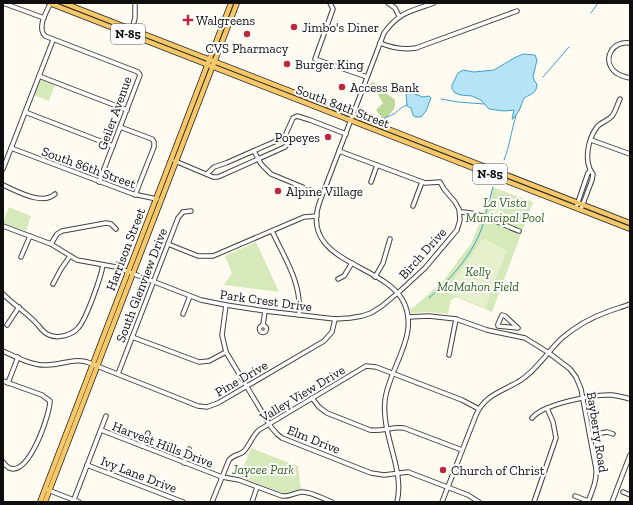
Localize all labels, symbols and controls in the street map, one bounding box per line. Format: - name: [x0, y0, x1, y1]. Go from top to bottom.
- place label: Walgreens: [196, 13, 256, 28]
- marker: Walgreens: [183, 15, 193, 25]
- place label: Jimbo's Diner: [302, 20, 379, 35]
- marker: Jimbo's Diner: [289, 22, 299, 32]
- road number: N-85: [111, 24, 145, 44]
- marker: CVS Pharmacy: [242, 29, 252, 39]
- place label: CVS Pharmacy: [205, 41, 289, 56]
- place label: Burger King: [295, 57, 364, 72]
- marker: Burger King: [282, 59, 292, 69]
- street label: Geiler Avenue: [94, 74, 135, 152]
- place label: Access Bank: [350, 80, 419, 95]
- street label: South 84th Street: [294, 82, 392, 131]
- marker: Access Bank: [337, 82, 347, 92]
- place label: Popeyes: [275, 130, 320, 145]
- marker: Popeyes: [323, 132, 333, 142]
- street label: South 86th Street: [40, 144, 138, 191]
- road number: N-85: [473, 164, 507, 184]
- place label: Alpine Village: [286, 184, 363, 199]
- marker: Alpine Village: [273, 186, 283, 196]
- park label: La Vista Municipal Pool: [466, 195, 544, 225]
- street label: Harrison Street: [103, 205, 148, 293]
- street label: Birch Drive: [395, 225, 449, 282]
- street label: South Glenview Drive: [113, 226, 170, 344]
- park label: Kelly McMahon Field: [437, 264, 519, 294]
- street label: Park Crest Drive: [219, 287, 313, 314]
- street label: Pine Drive: [212, 357, 270, 399]
- street label: Valley View Drive: [256, 362, 347, 425]
- street label: Bayberry Road: [584, 391, 611, 474]
- street label: Harvest Hills Drive: [110, 418, 215, 471]
- street label: Elm Drive: [285, 422, 343, 457]
- street label: Ivy Lane Drive: [99, 453, 179, 496]
- park label: Jaycee Park: [231, 462, 294, 477]
- place label: Church of Christ: [451, 463, 545, 478]
- marker: Church of Christ: [438, 465, 448, 475]

